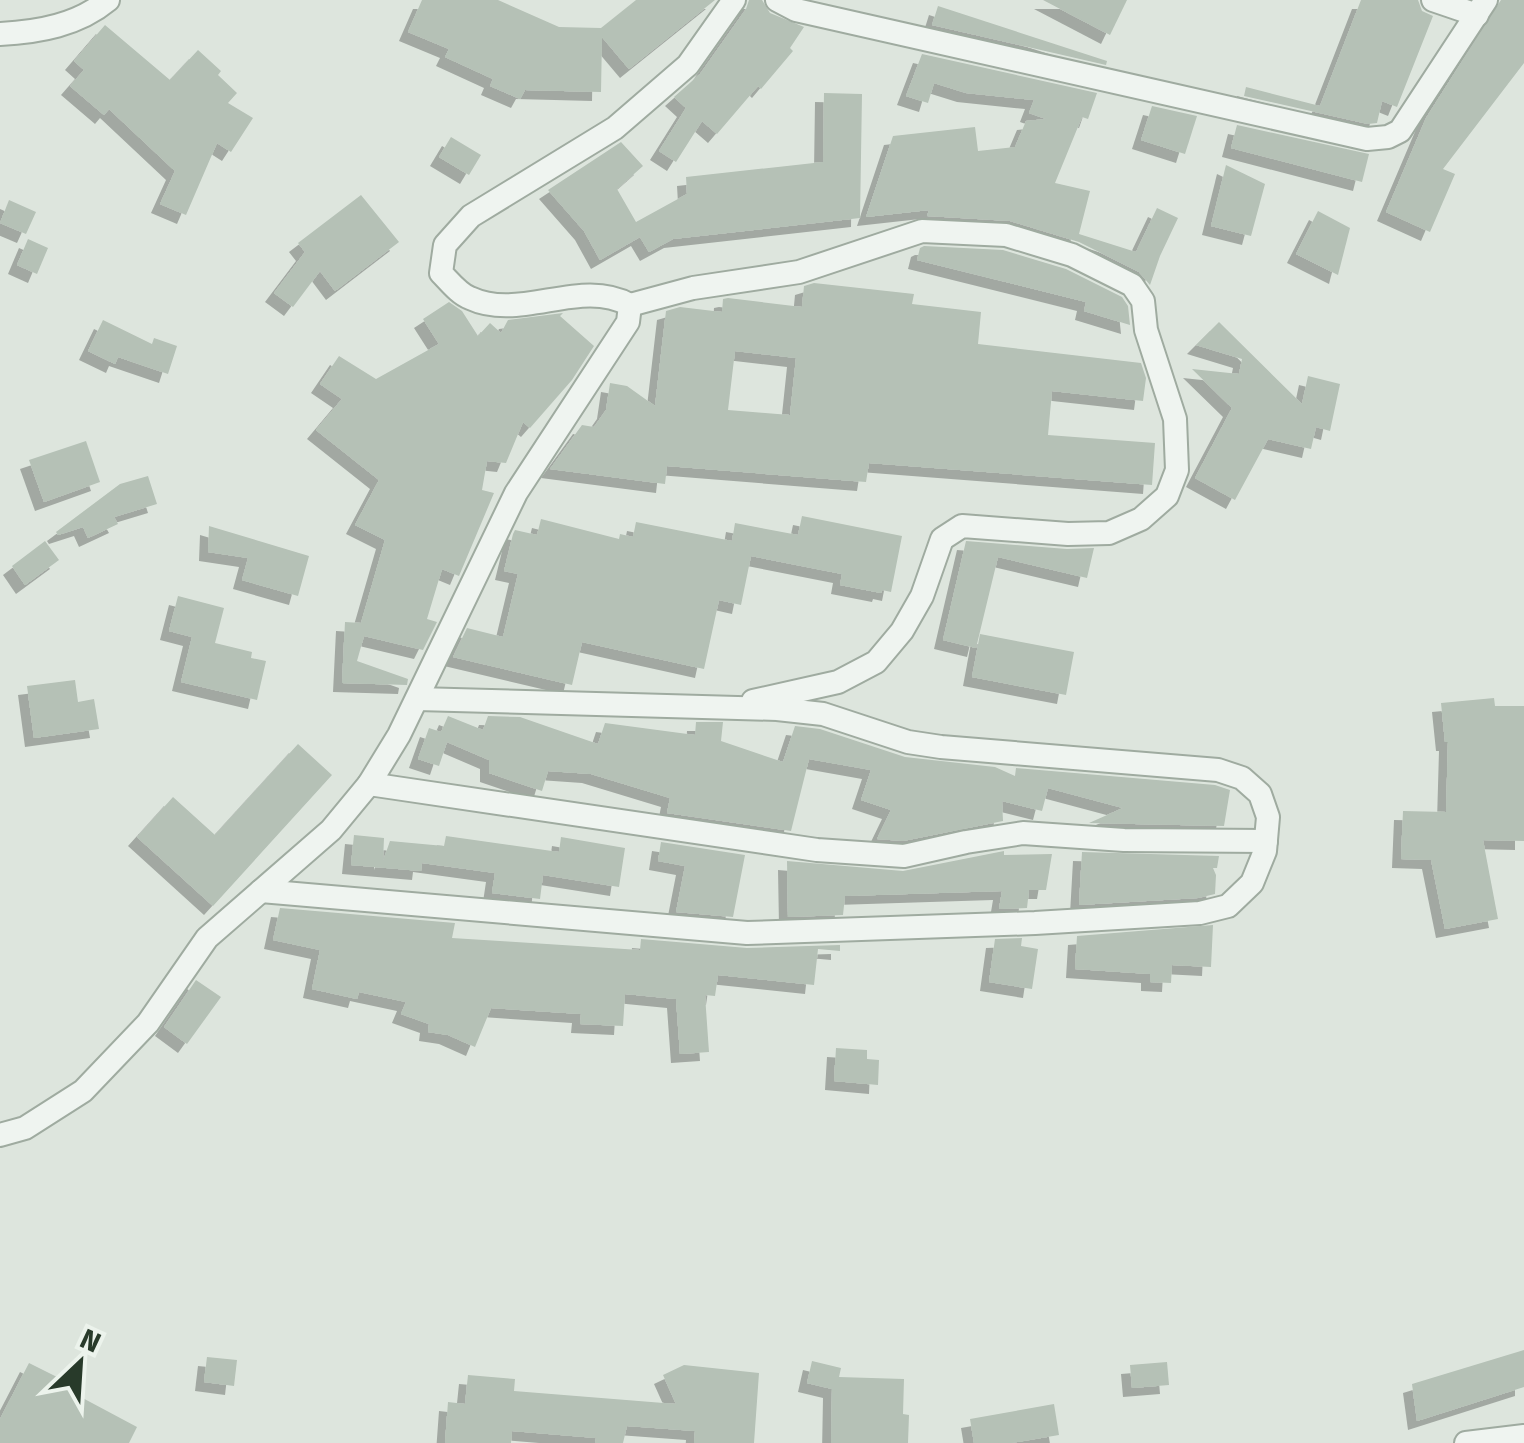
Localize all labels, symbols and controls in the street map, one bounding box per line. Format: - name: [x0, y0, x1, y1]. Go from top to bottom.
- north arrow: [30, 1313, 130, 1413]
- text: N: [75, 1322, 106, 1360]

